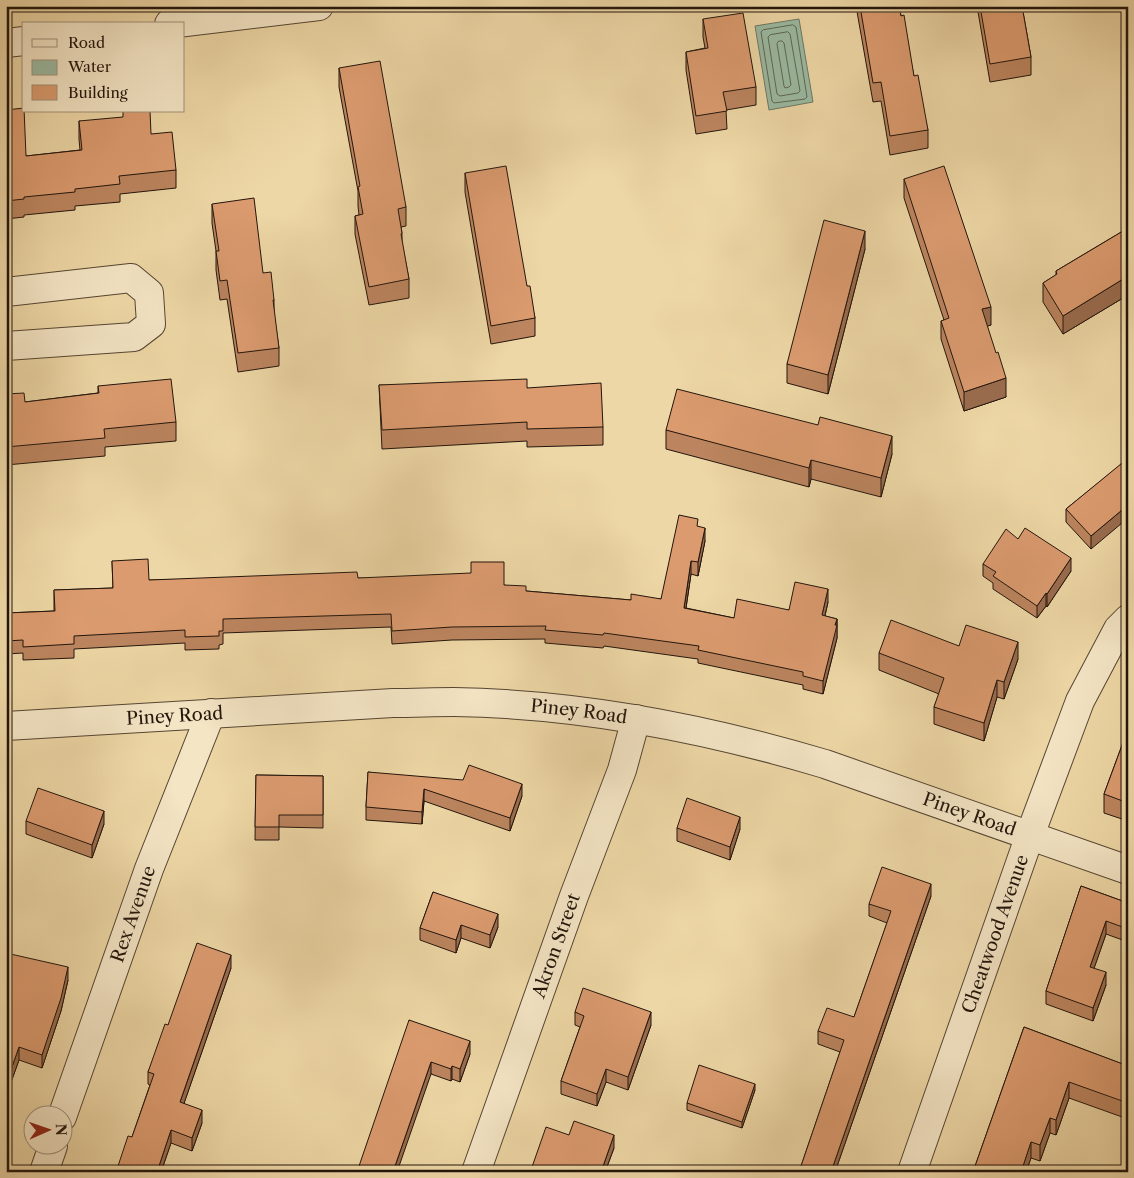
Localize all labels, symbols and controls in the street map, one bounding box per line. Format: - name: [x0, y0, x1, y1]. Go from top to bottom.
- legend: [22, 22, 185, 112]
- text: Road: [68, 33, 105, 52]
- text: Water: [67, 57, 112, 76]
- text: Building: [68, 83, 128, 102]
- street label: Piney Road: [530, 695, 629, 729]
- street label: Piney Road: [126, 702, 224, 730]
- street label: Piney Road: [920, 788, 1019, 841]
- street label: Cheatwood Avenue: [957, 852, 1033, 1016]
- street label: Rex Avenue: [106, 863, 160, 965]
- street label: Akron Street: [527, 890, 585, 1002]
- north arrow: [22, 1106, 72, 1156]
- text: N: [52, 1123, 70, 1136]

